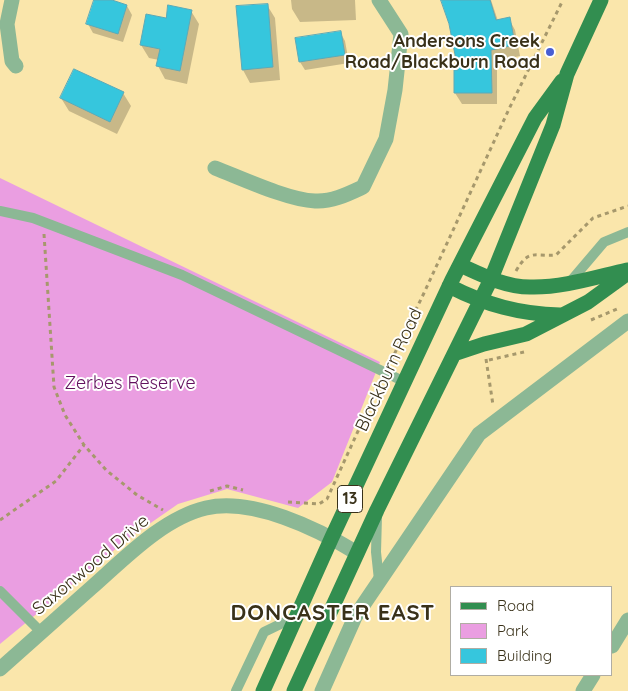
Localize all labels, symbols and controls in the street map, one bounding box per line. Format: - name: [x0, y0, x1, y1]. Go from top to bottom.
- place label: Andersons Creek Road/Blackburn Road: [345, 31, 540, 74]
- marker: Andersons Creek Road/Blackburn Road: [544, 46, 556, 58]
- street label: Blackburn Road: [351, 305, 427, 435]
- park label: Zerbes Reserve: [64, 373, 196, 395]
- road number: 13: [338, 486, 362, 512]
- street label: Saxonwood Drive: [28, 510, 154, 620]
- legend: [450, 586, 613, 676]
- text: Road: [497, 596, 534, 615]
- district label: DONCASTER EAST: [229, 600, 437, 626]
- text: Park: [497, 621, 529, 640]
- text: Building: [497, 646, 552, 665]

